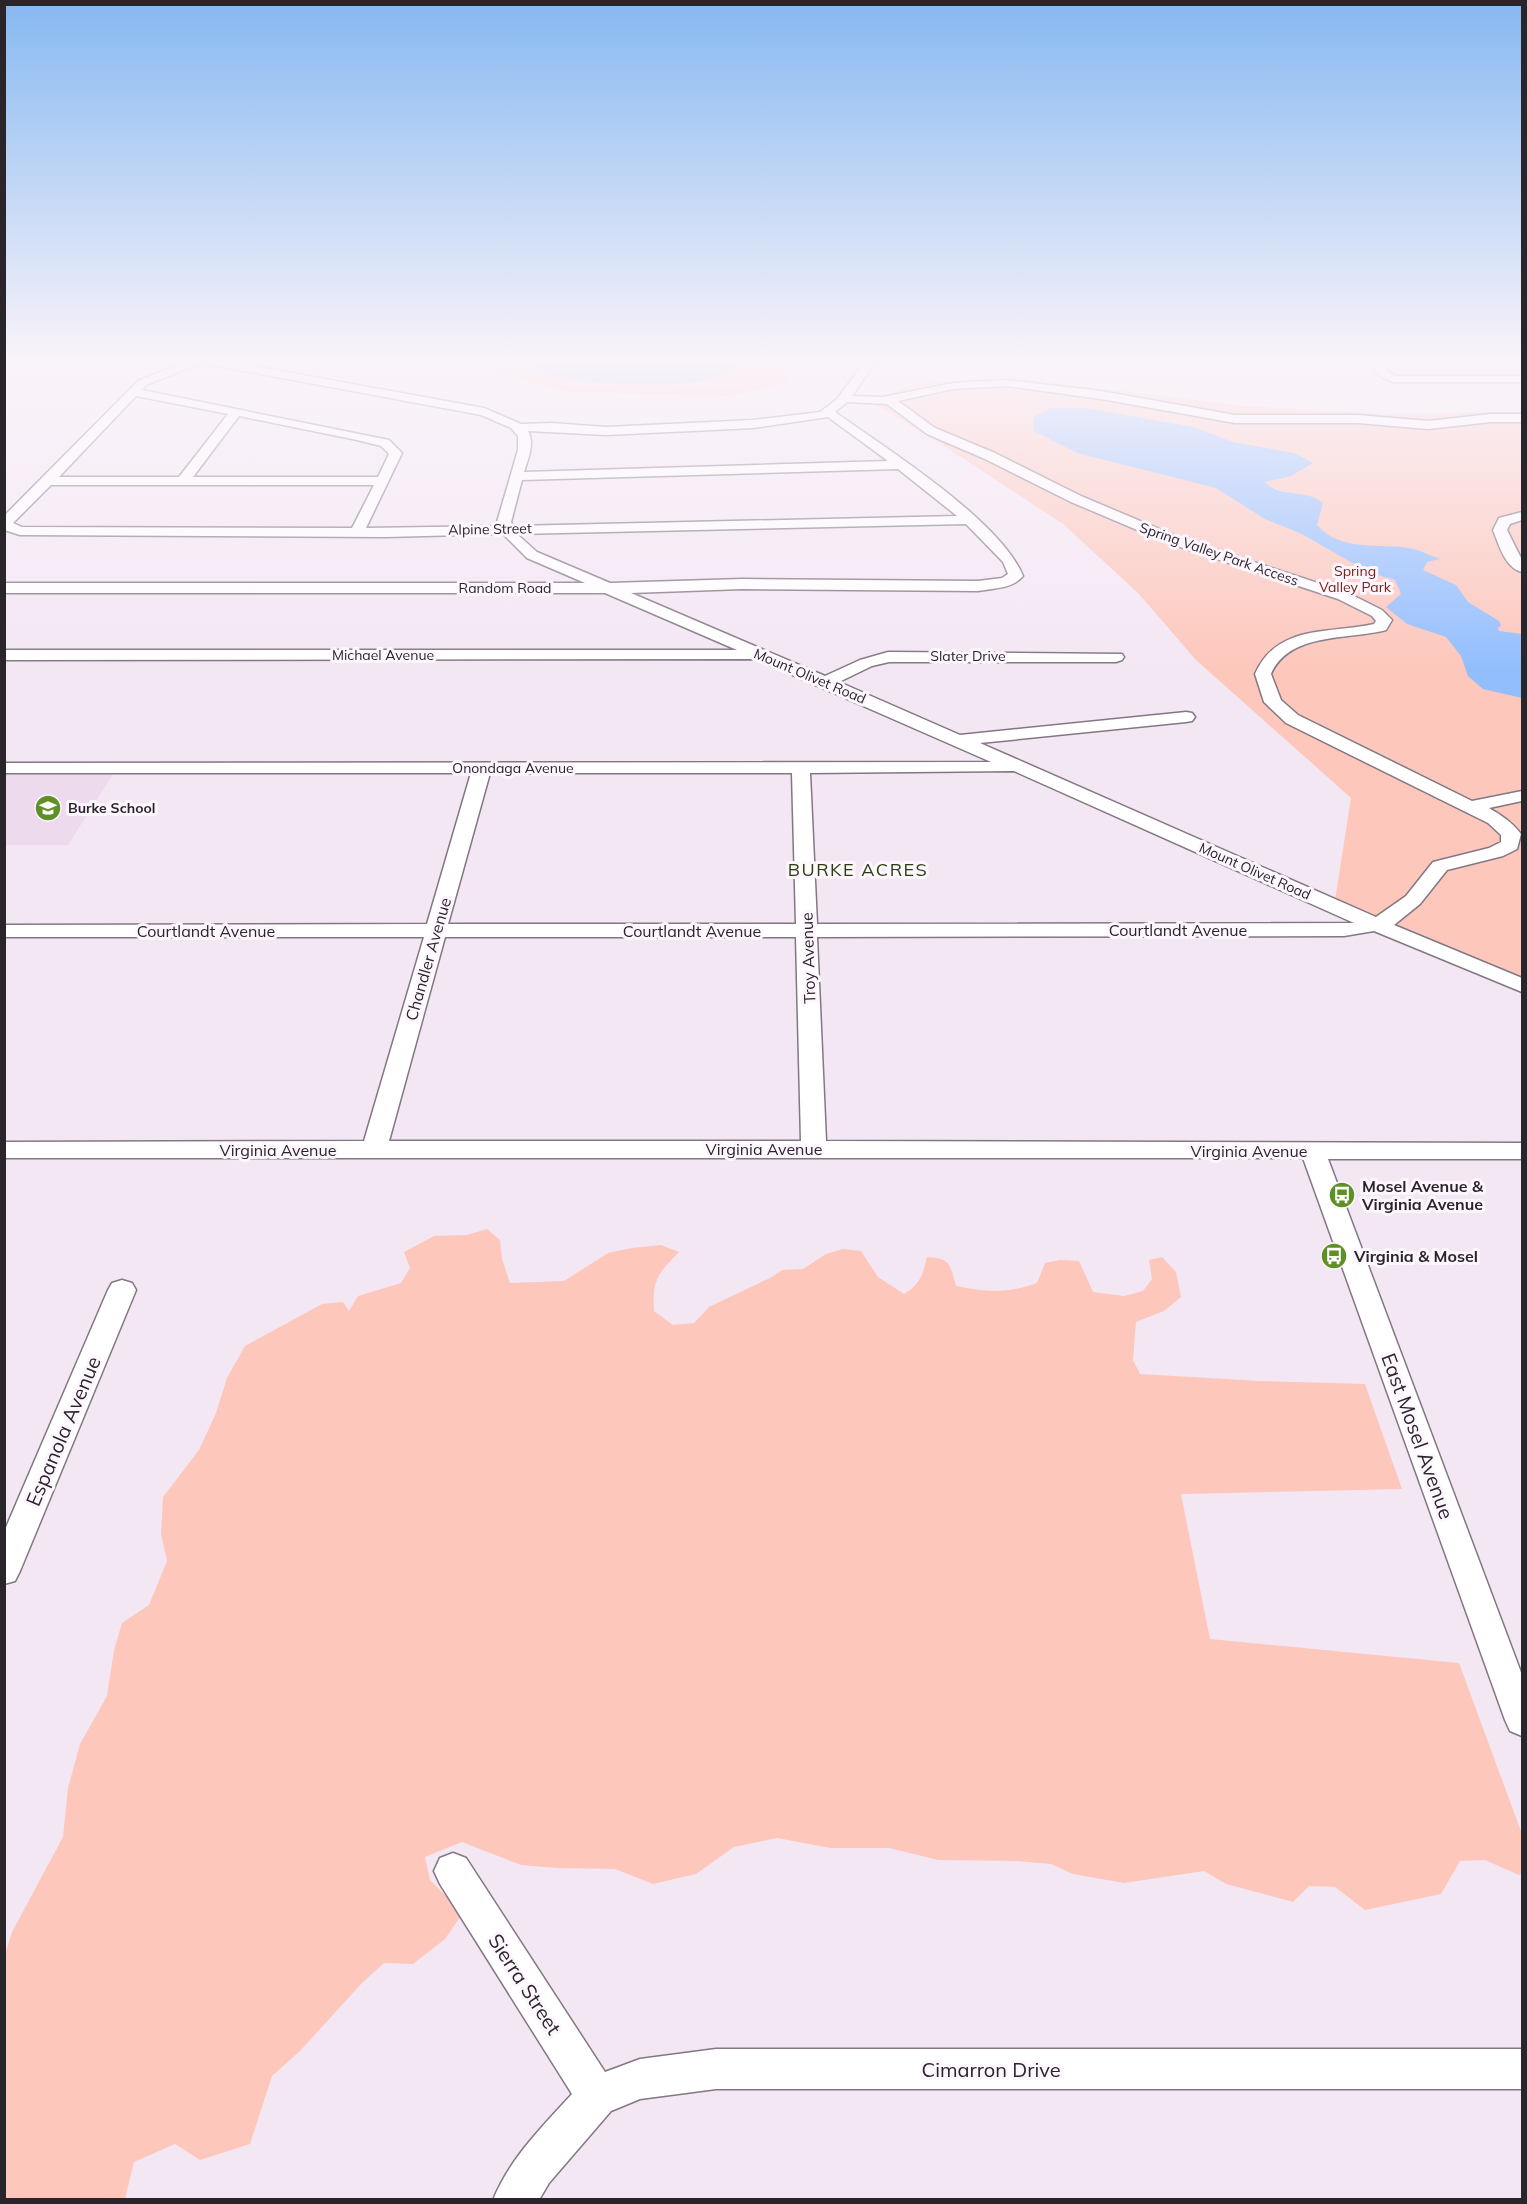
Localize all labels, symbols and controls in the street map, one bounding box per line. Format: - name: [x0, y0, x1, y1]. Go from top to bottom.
- street label: Spring Valley Park Access: [1137, 518, 1301, 590]
- street label: Alpine Street: [448, 519, 532, 539]
- park label: Spring Valley Park: [1319, 562, 1392, 596]
- street label: Random Road: [459, 579, 551, 597]
- street label: Mount Olivet Road: [751, 644, 869, 708]
- street label: Michael Avenue: [332, 646, 434, 664]
- street label: Slater Drive: [930, 647, 1006, 665]
- street label: Onondaga Avenue: [452, 759, 574, 777]
- school or university icon: Burke School: [33, 793, 63, 823]
- place label: Burke School: [68, 799, 155, 817]
- street label: Mount Olivet Road: [1196, 838, 1314, 904]
- district label: BURKE ACRES: [788, 858, 928, 881]
- street label: Chandler Avenue: [401, 895, 455, 1023]
- street label: Troy Avenue: [796, 912, 820, 1004]
- street label: Courtlandt Avenue: [1109, 920, 1247, 940]
- street label: Courtlandt Avenue: [137, 921, 275, 941]
- street label: Courtlandt Avenue: [623, 921, 761, 941]
- street label: Virginia Avenue: [706, 1139, 822, 1159]
- street label: Virginia Avenue: [220, 1140, 336, 1160]
- street label: Virginia Avenue: [1191, 1141, 1307, 1161]
- place label: Mosel Avenue & Virginia Avenue: [1361, 1176, 1484, 1214]
- bus stop icon: Mosel Avenue & Virginia Avenue: [1327, 1180, 1357, 1210]
- bus stop icon: Virginia & Mosel: [1319, 1241, 1349, 1271]
- place label: Virginia & Mosel: [1353, 1246, 1478, 1266]
- street label: East Mosel Avenue: [1376, 1350, 1460, 1522]
- street label: Espanola Avenue: [20, 1352, 106, 1510]
- street label: Sierra Street: [483, 1929, 567, 2039]
- street label: Cimarron Drive: [921, 2057, 1061, 2082]

